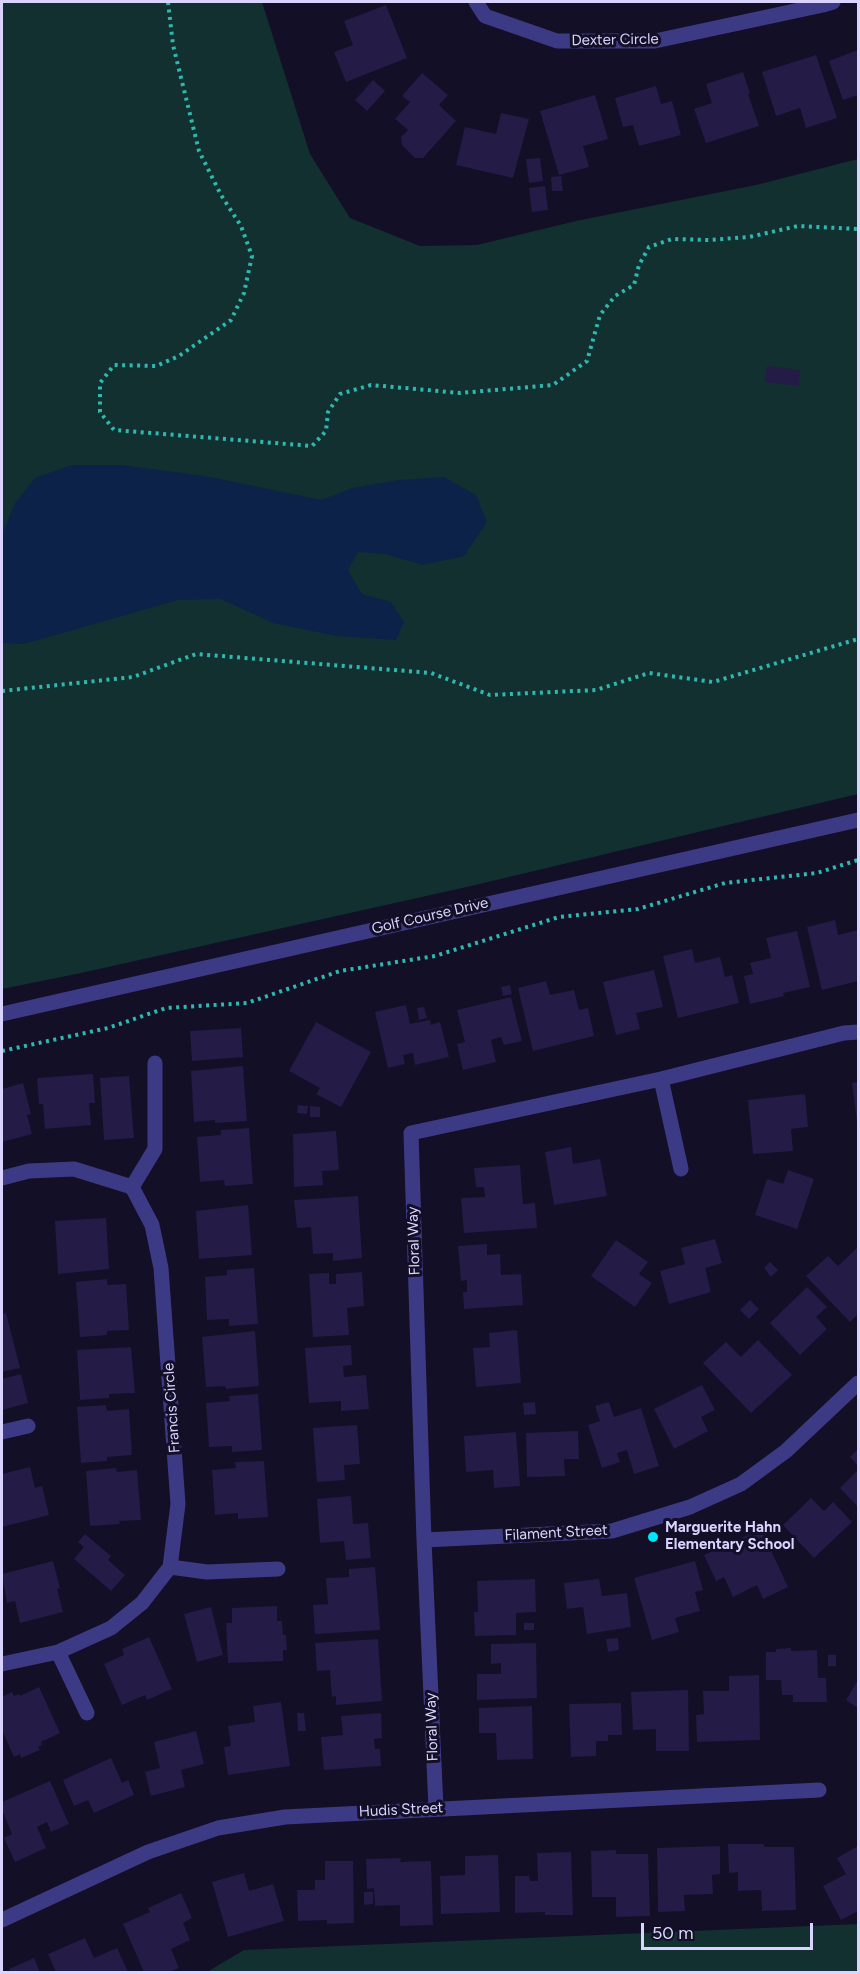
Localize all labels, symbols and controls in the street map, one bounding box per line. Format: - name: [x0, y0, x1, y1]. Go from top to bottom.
- street label: Dexter Circle: [571, 30, 659, 50]
- street label: Golf Course Drive: [370, 894, 490, 938]
- street label: Floral Way: [404, 1206, 424, 1276]
- street label: Francis Circle: [160, 1362, 184, 1454]
- place label: Marguerite Hahn Elementary School: [665, 1519, 794, 1554]
- street label: Filament Street: [504, 1521, 608, 1545]
- marker: Marguerite Hahn Elementary School: [646, 1530, 660, 1544]
- street label: Floral Way: [422, 1692, 442, 1762]
- street label: Hudis Street: [358, 1799, 444, 1821]
- scale bar: [644, 1911, 816, 1949]
- text: 50 m: [652, 1922, 694, 1944]

